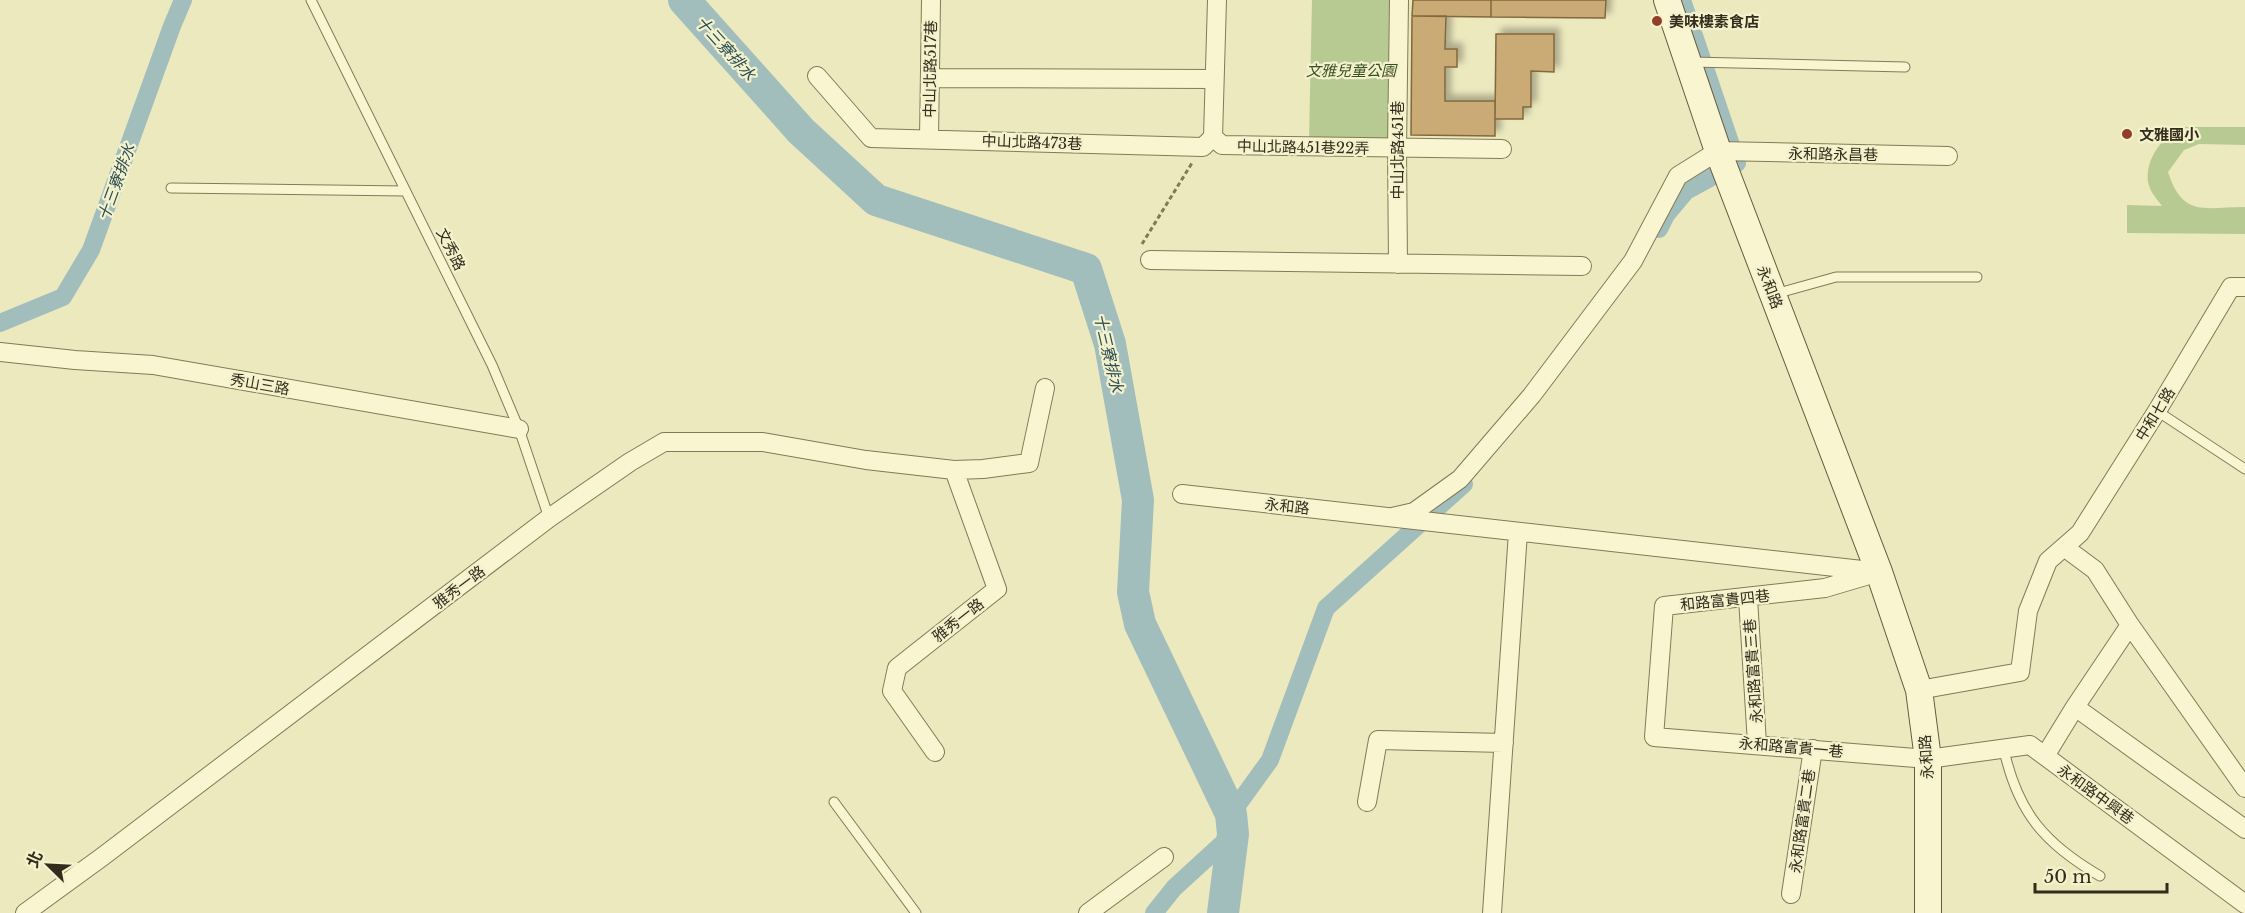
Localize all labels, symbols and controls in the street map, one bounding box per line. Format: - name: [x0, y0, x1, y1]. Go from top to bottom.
- water label: 十三寮排水: [692, 12, 761, 85]
- place label: 美味樓素食店: [1669, 12, 1759, 31]
- marker: 美味樓素食店: [1650, 14, 1664, 28]
- street label: 中山北路517巷: [920, 20, 940, 118]
- park label: 文雅兒童公園: [1306, 61, 1398, 80]
- street label: 中山北路451巷: [1388, 101, 1407, 200]
- place label: 文雅國小: [2139, 125, 2200, 144]
- marker: 文雅國小: [2120, 127, 2134, 141]
- street label: 中山北路473巷: [981, 131, 1083, 153]
- street label: 中山北路451巷22弄: [1237, 136, 1369, 158]
- water label: 十三寮排水: [93, 140, 139, 223]
- street label: 永和路永昌巷: [1788, 144, 1878, 164]
- street label: 文秀路: [432, 225, 470, 273]
- street label: 永和路: [1753, 263, 1787, 311]
- water label: 十三寮排水: [1090, 312, 1128, 395]
- street label: 秀山三路: [229, 369, 291, 399]
- street label: 中和七路: [2131, 384, 2179, 444]
- street label: 永和路: [1264, 494, 1310, 518]
- street label: 雅秀一路: [429, 561, 489, 613]
- street label: 和路富貴四巷: [1679, 586, 1771, 614]
- street label: 雅秀一路: [929, 594, 987, 646]
- street label: 永和路富貴三巷: [1740, 618, 1766, 724]
- street label: 永和路富貴一巷: [1738, 733, 1844, 761]
- street label: 永和路: [1915, 734, 1937, 780]
- street label: 永和路中興巷: [2054, 760, 2138, 828]
- street label: 永和路富貴二巷: [1785, 768, 1819, 874]
- north arrow: [18, 835, 78, 895]
- text: 北: [22, 848, 47, 870]
- scale bar: [2035, 856, 2167, 894]
- text: 50 m: [2044, 866, 2092, 888]

